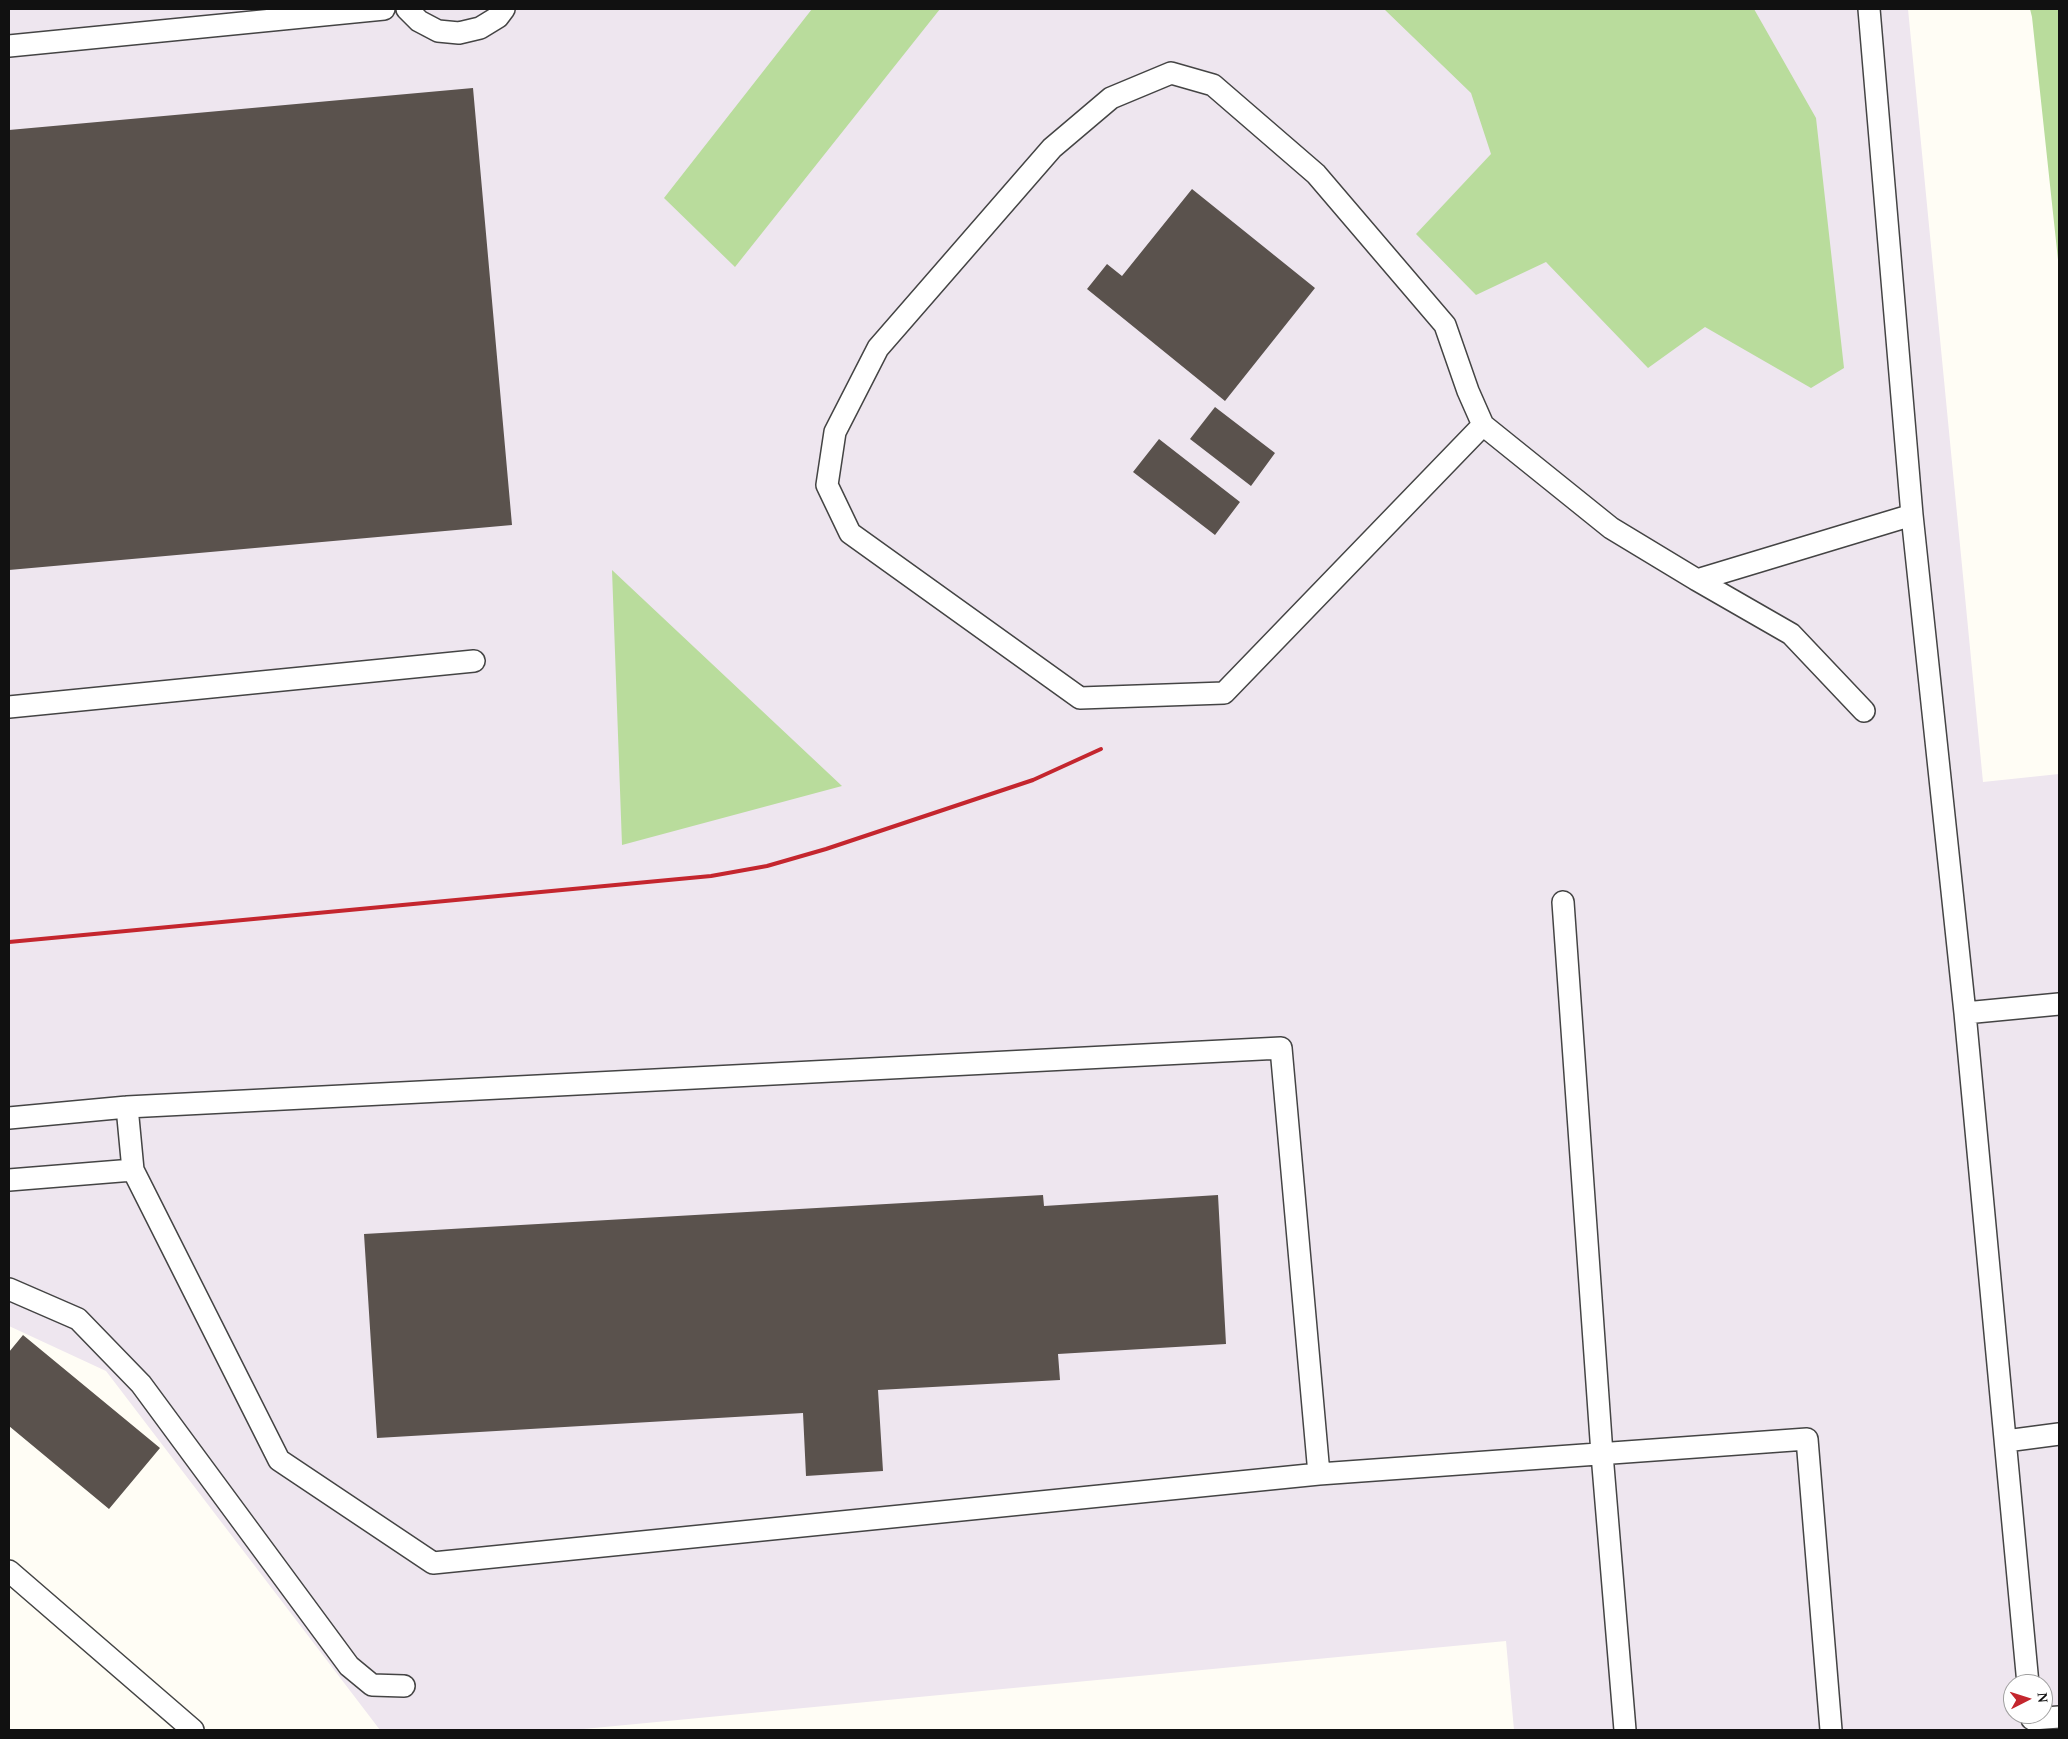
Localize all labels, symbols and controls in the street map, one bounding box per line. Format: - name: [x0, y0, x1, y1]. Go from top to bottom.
- north arrow: [2003, 1674, 2053, 1724]
- text: N: [2035, 1692, 2050, 1703]

